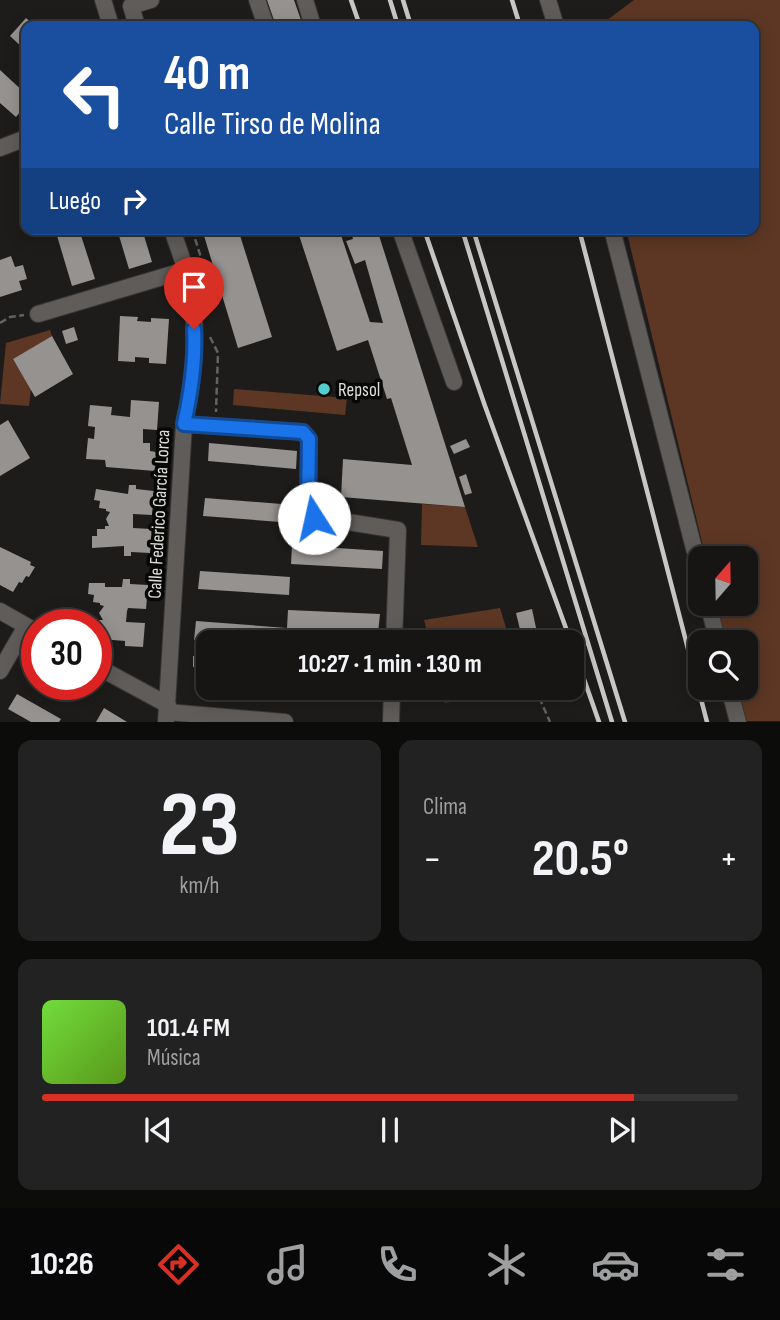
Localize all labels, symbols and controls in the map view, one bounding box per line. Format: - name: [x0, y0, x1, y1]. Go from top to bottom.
- text: 40 m: [164, 45, 250, 104]
- icon: left: [49, 49, 140, 140]
- text: Calle Tirso de Molina: [164, 105, 381, 144]
- icon: right: [115, 182, 153, 220]
- text: Luego: [49, 186, 101, 217]
- pin: [164, 257, 224, 329]
- icon: arrive: [175, 268, 213, 306]
- place label: Repsol: [338, 379, 380, 402]
- marker: Repsol: [316, 381, 332, 397]
- street label: Calle Federico García Lorca: [144, 429, 175, 599]
- position arrow: [277, 481, 351, 555]
- north arrow: [688, 546, 758, 616]
- map controls: [688, 546, 758, 700]
- speed limit sign: 30: [21, 609, 112, 700]
- button: search: [688, 630, 758, 700]
- text: 10:27 · 1 min · 130 m: [298, 649, 482, 680]
- text: 23: [159, 772, 240, 881]
- text: Clima: [423, 793, 467, 821]
- text: 20.5°: [532, 828, 629, 891]
- text: −: [423, 837, 442, 882]
- text: +: [719, 837, 738, 882]
- text: km/h: [180, 872, 219, 900]
- text: 101.4 FM: [147, 1013, 230, 1044]
- text: Música: [147, 1044, 201, 1072]
- icon: previous: [139, 1111, 177, 1149]
- icon: pause: [371, 1111, 409, 1149]
- icon: next: [603, 1111, 641, 1149]
- icon: directions: [154, 1240, 203, 1289]
- icon: music: [263, 1240, 312, 1289]
- icon: phone: [373, 1240, 422, 1289]
- icon: climate: [482, 1240, 531, 1289]
- icon: car: [591, 1240, 640, 1289]
- icon: filters: [701, 1240, 750, 1289]
- text: 10:26: [30, 1245, 94, 1284]

